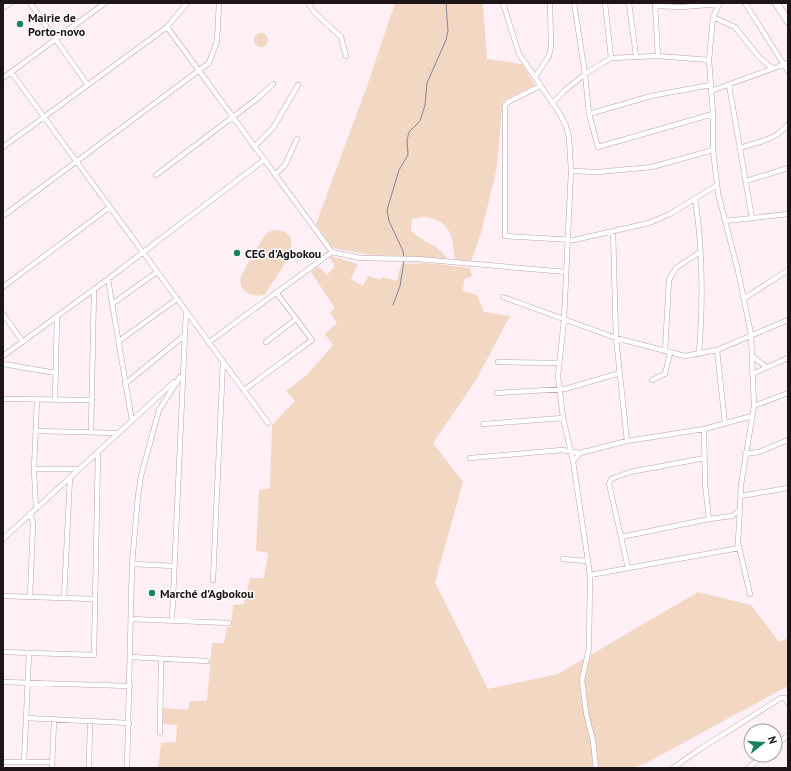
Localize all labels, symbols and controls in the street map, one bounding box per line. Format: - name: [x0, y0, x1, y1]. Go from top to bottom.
- place label: Mairie de Porto-novo: [28, 10, 86, 39]
- marker: Mairie de Porto-novo: [15, 19, 25, 29]
- place label: CEG d'Agbokou: [245, 246, 321, 261]
- marker: CEG d'Agbokou: [232, 248, 242, 258]
- place label: Marché d'Agbokou: [160, 586, 254, 601]
- marker: Marché d'Agbokou: [147, 588, 157, 598]
- north arrow: [743, 723, 783, 763]
- text: N: [765, 735, 780, 746]

